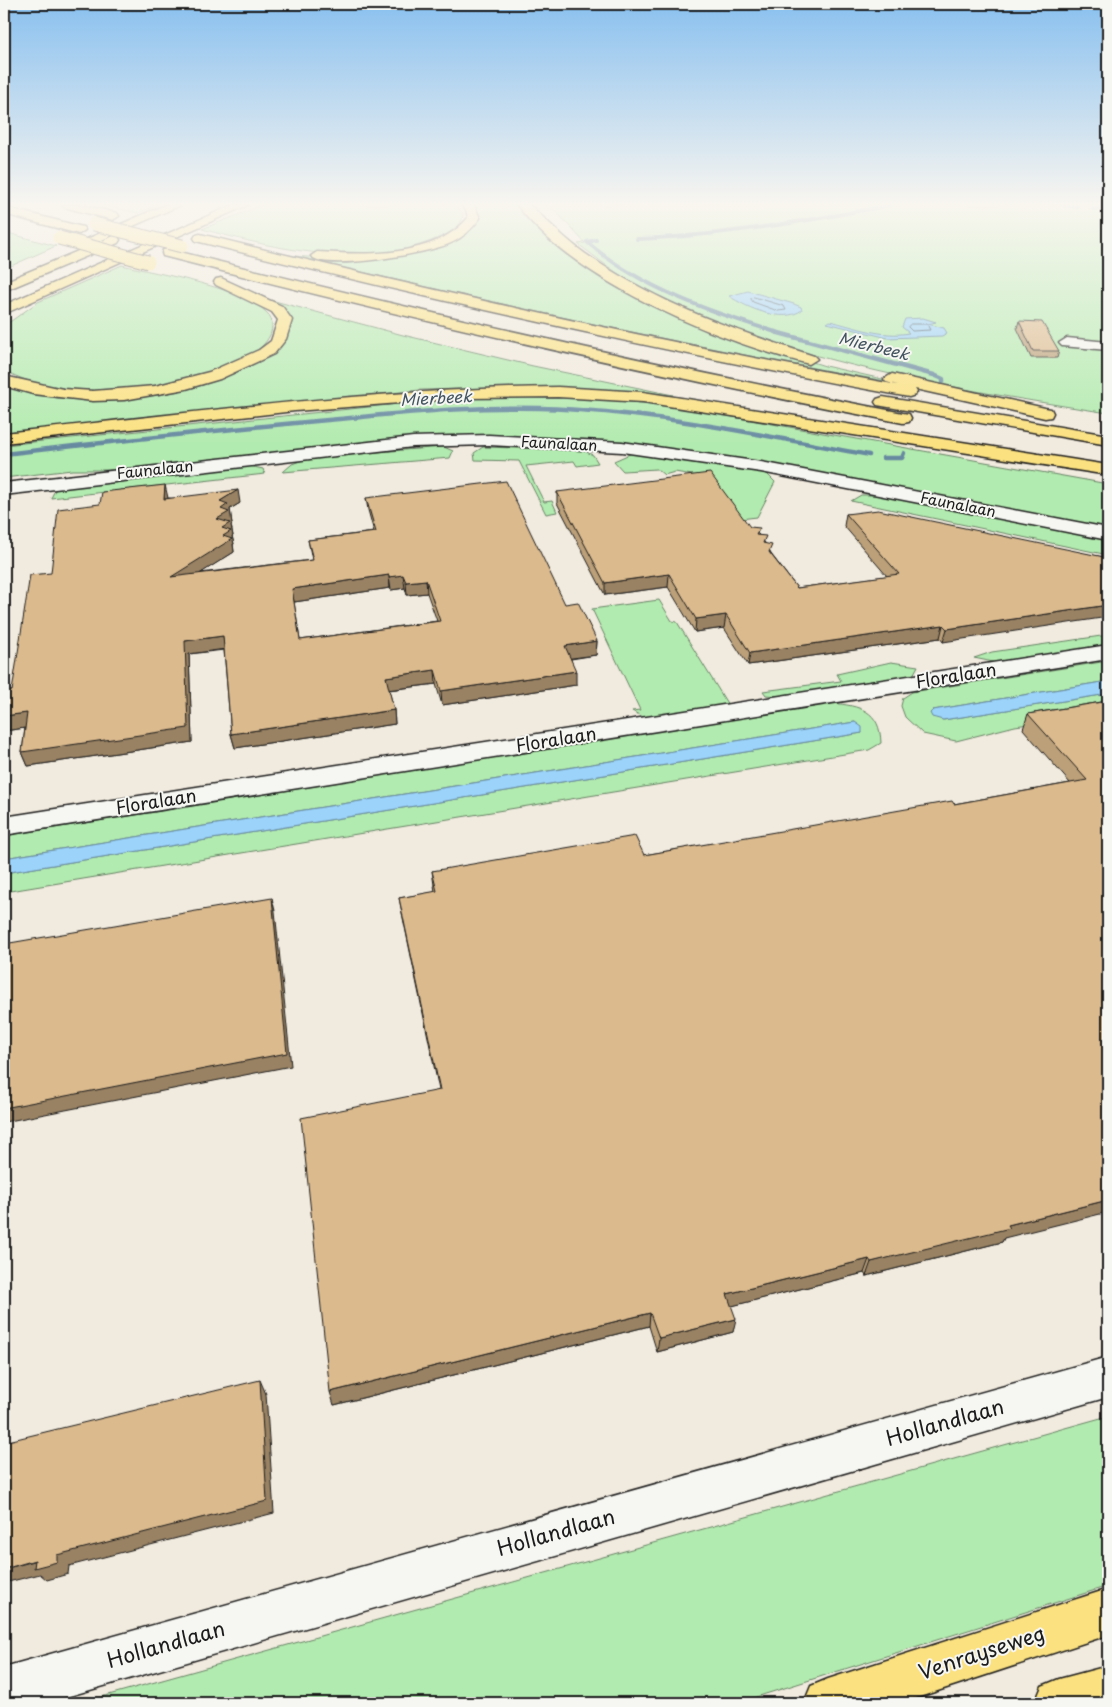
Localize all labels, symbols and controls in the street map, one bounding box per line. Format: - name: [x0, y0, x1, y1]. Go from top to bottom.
- water label: Mierbeek: [836, 325, 913, 366]
- water label: Mierbeek: [399, 383, 474, 411]
- street label: Faunalaan: [520, 429, 598, 456]
- street label: Faunalaan: [115, 453, 194, 484]
- street label: Faunalaan: [918, 485, 998, 522]
- street label: Floralaan: [914, 655, 998, 694]
- street label: Floralaan: [514, 719, 598, 758]
- street label: Floralaan: [114, 781, 198, 820]
- street label: Hollandlaan: [882, 1389, 1007, 1453]
- street label: Hollandlaan: [493, 1499, 618, 1563]
- street label: Hollandlaan: [103, 1611, 228, 1675]
- street label: Venrayseweg: [914, 1616, 1049, 1687]

